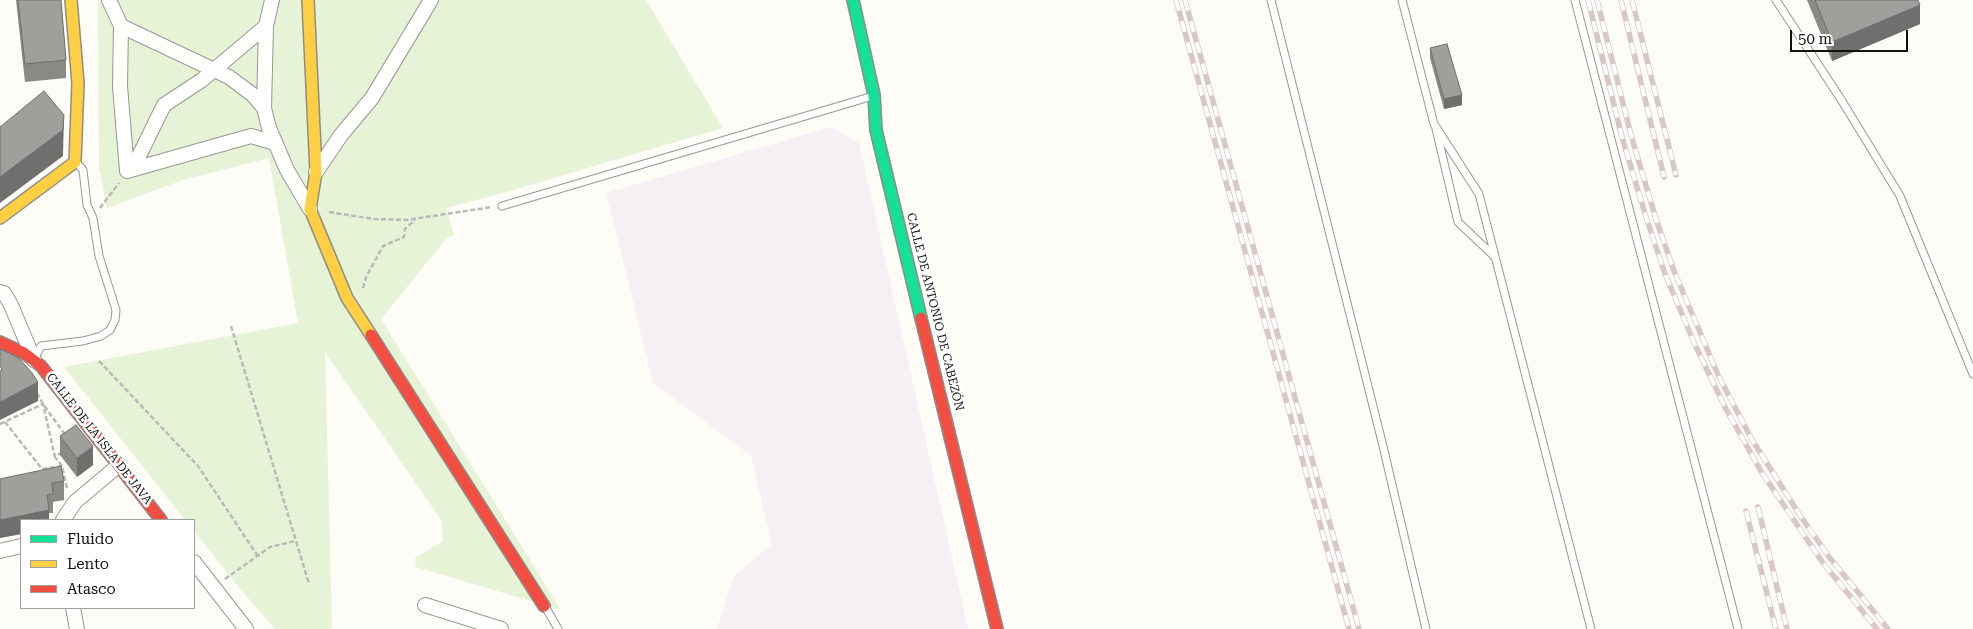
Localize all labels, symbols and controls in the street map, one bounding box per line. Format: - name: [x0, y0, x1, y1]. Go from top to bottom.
- scale bar: [1793, 20, 1910, 52]
- text: 50 m: [1798, 30, 1832, 48]
- street label: CALLE DE ANTONIO DE CABEZÓN: [903, 211, 967, 413]
- street label: CALLE DE LA ISLA DE JAVA: [43, 371, 155, 507]
- legend: [20, 519, 195, 609]
- text: Fluido: [67, 530, 114, 548]
- text: Lento: [67, 555, 109, 573]
- text: Atasco: [67, 580, 116, 598]

